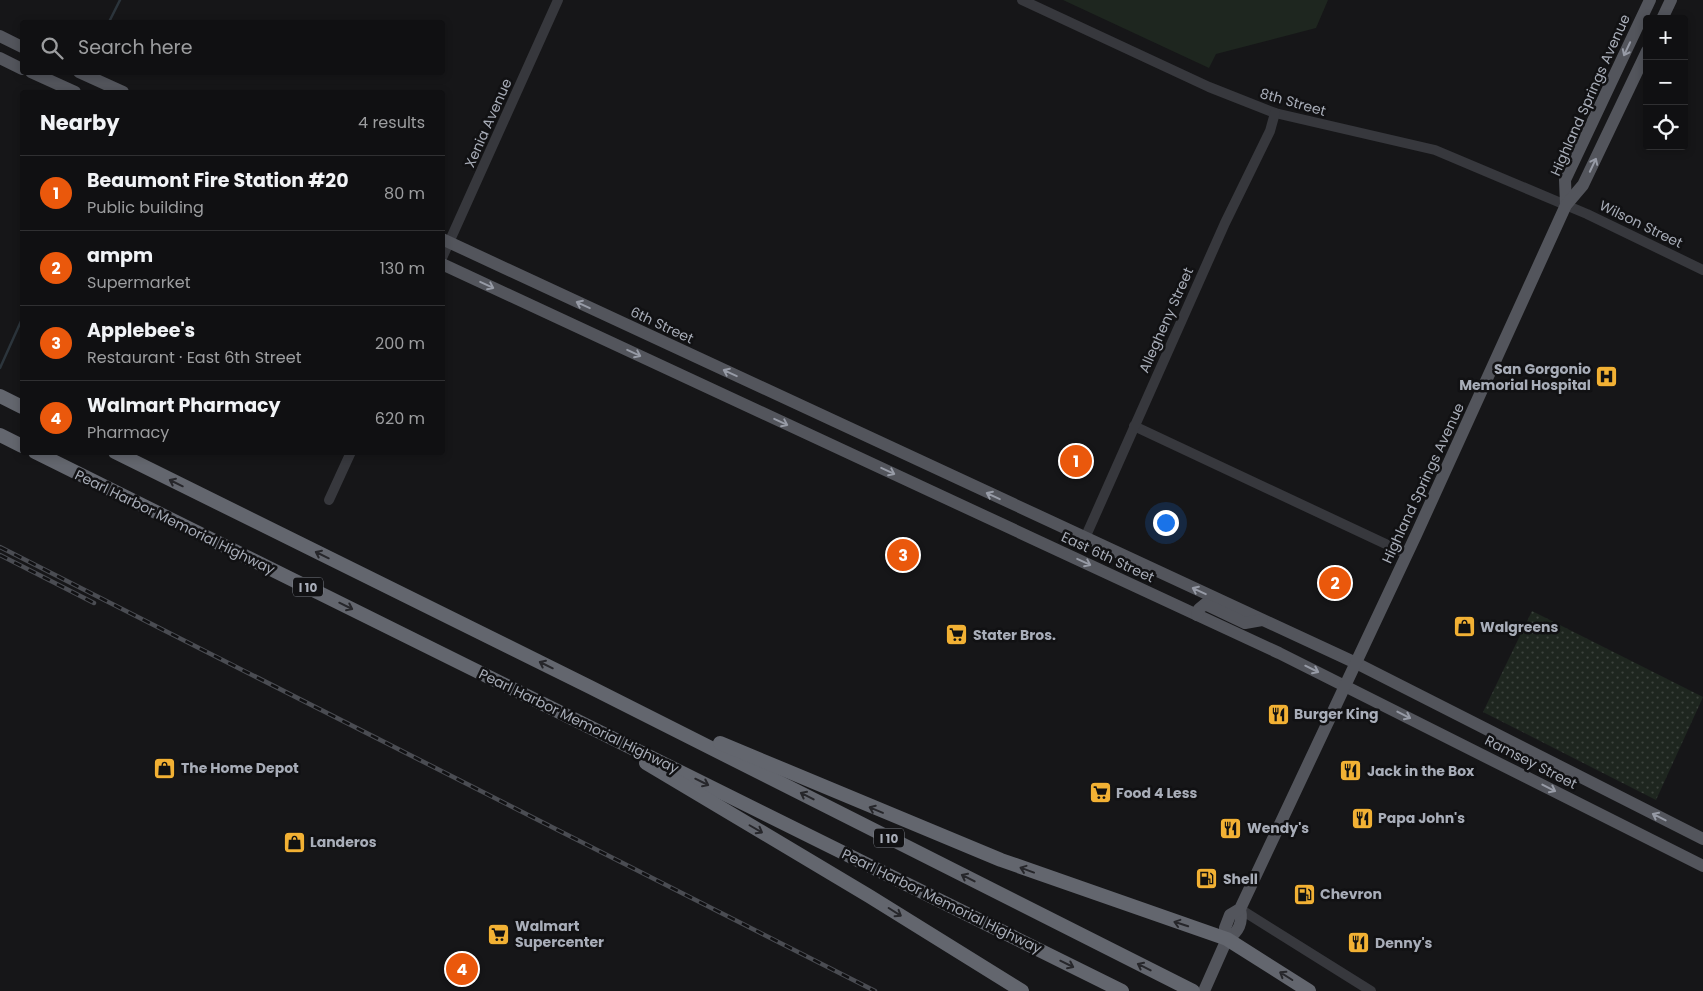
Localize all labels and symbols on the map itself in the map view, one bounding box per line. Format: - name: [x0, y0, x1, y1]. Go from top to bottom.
- street label: Highland Springs Avenue: [1545, 11, 1635, 179]
- one-way arrow: [1622, 42, 1632, 57]
- street label: Xenia Avenue: [459, 75, 517, 171]
- street label: 8th Street: [1258, 83, 1328, 121]
- one-way arrow: [1589, 158, 1598, 173]
- street label: Wilson Street: [1596, 195, 1686, 253]
- street label: Allegheny Street: [1134, 264, 1198, 376]
- one-way arrow: [479, 280, 494, 290]
- one-way arrow: [576, 299, 591, 309]
- street label: 6th Street: [627, 302, 697, 348]
- one-way arrow: [626, 349, 641, 359]
- place label: San Gorgonio Memorial Hospital: [1459, 359, 1591, 395]
- hospital icon: San Gorgonio Memorial Hospital: [1595, 365, 1619, 389]
- one-way arrow: [723, 368, 738, 378]
- street label: Highland Springs Avenue: [1377, 399, 1469, 567]
- one-way arrow: [773, 417, 788, 427]
- pin: 1: [1060, 442, 1092, 480]
- street label: Pearl Harbor Memorial Highway: [72, 465, 278, 579]
- one-way arrow: [880, 466, 895, 476]
- one-way arrow: [169, 478, 184, 487]
- one-way arrow: [986, 490, 1001, 500]
- your location: [1153, 510, 1179, 536]
- street label: East 6th Street: [1058, 527, 1158, 587]
- pin: 3: [887, 536, 919, 574]
- one-way arrow: [315, 549, 330, 559]
- one-way arrow: [1076, 558, 1091, 568]
- pin: 2: [1319, 564, 1351, 602]
- road number: I 10: [293, 578, 323, 596]
- one-way arrow: [1192, 586, 1207, 596]
- one-way arrow: [338, 602, 353, 611]
- shop icon: Walgreens: [1452, 615, 1476, 639]
- place label: Walgreens: [1480, 617, 1559, 637]
- supermarket icon: Stater Bros.: [945, 623, 969, 647]
- place label: Stater Bros.: [973, 625, 1056, 645]
- one-way arrow: [539, 660, 554, 669]
- street label: Pearl Harbor Memorial Highway: [476, 664, 682, 778]
- one-way arrow: [1304, 665, 1319, 674]
- restaurant icon: Burger King: [1266, 702, 1290, 726]
- place label: Burger King: [1294, 704, 1379, 724]
- one-way arrow: [1396, 711, 1411, 720]
- street label: Ramsey Street: [1481, 730, 1581, 794]
- shop icon: The Home Depot: [153, 756, 177, 780]
- place label: The Home Depot: [181, 758, 299, 778]
- restaurant icon: Jack in the Box: [1339, 759, 1363, 783]
- place label: Jack in the Box: [1367, 761, 1475, 781]
- one-way arrow: [694, 778, 709, 787]
- supermarket icon: Food 4 Less: [1088, 781, 1112, 805]
- place label: Food 4 Less: [1116, 783, 1198, 803]
- one-way arrow: [1541, 784, 1556, 793]
- one-way arrow: [800, 791, 815, 800]
- one-way arrow: [869, 804, 884, 813]
- restaurant icon: Papa John's: [1350, 806, 1374, 830]
- place label: Papa John's: [1378, 808, 1465, 828]
- one-way arrow: [1652, 812, 1667, 822]
- restaurant icon: Wendy's: [1219, 816, 1243, 840]
- place label: Wendy's: [1247, 818, 1309, 838]
- one-way arrow: [748, 825, 762, 835]
- road number: I 10: [874, 828, 904, 848]
- shop icon: Landeros: [282, 830, 306, 854]
- place label: Landeros: [310, 832, 377, 852]
- street label: Pearl Harbor Memorial Highway: [839, 844, 1045, 958]
- one-way arrow: [1020, 865, 1036, 874]
- fuel station icon: Shell: [1195, 867, 1219, 891]
- place label: Shell: [1223, 869, 1258, 889]
- one-way arrow: [961, 872, 976, 882]
- fuel station icon: Chevron: [1292, 882, 1316, 906]
- place label: Chevron: [1320, 884, 1382, 904]
- one-way arrow: [888, 908, 902, 918]
- place label: Walmart Supercenter: [515, 916, 604, 952]
- one-way arrow: [1173, 919, 1189, 928]
- supermarket icon: Walmart Supercenter: [487, 922, 511, 946]
- restaurant icon: Denny's: [1347, 931, 1371, 955]
- place label: Denny's: [1375, 933, 1433, 953]
- pin: 4: [446, 950, 478, 988]
- one-way arrow: [1059, 960, 1074, 969]
- one-way arrow: [1137, 961, 1152, 971]
- one-way arrow: [1279, 971, 1293, 982]

